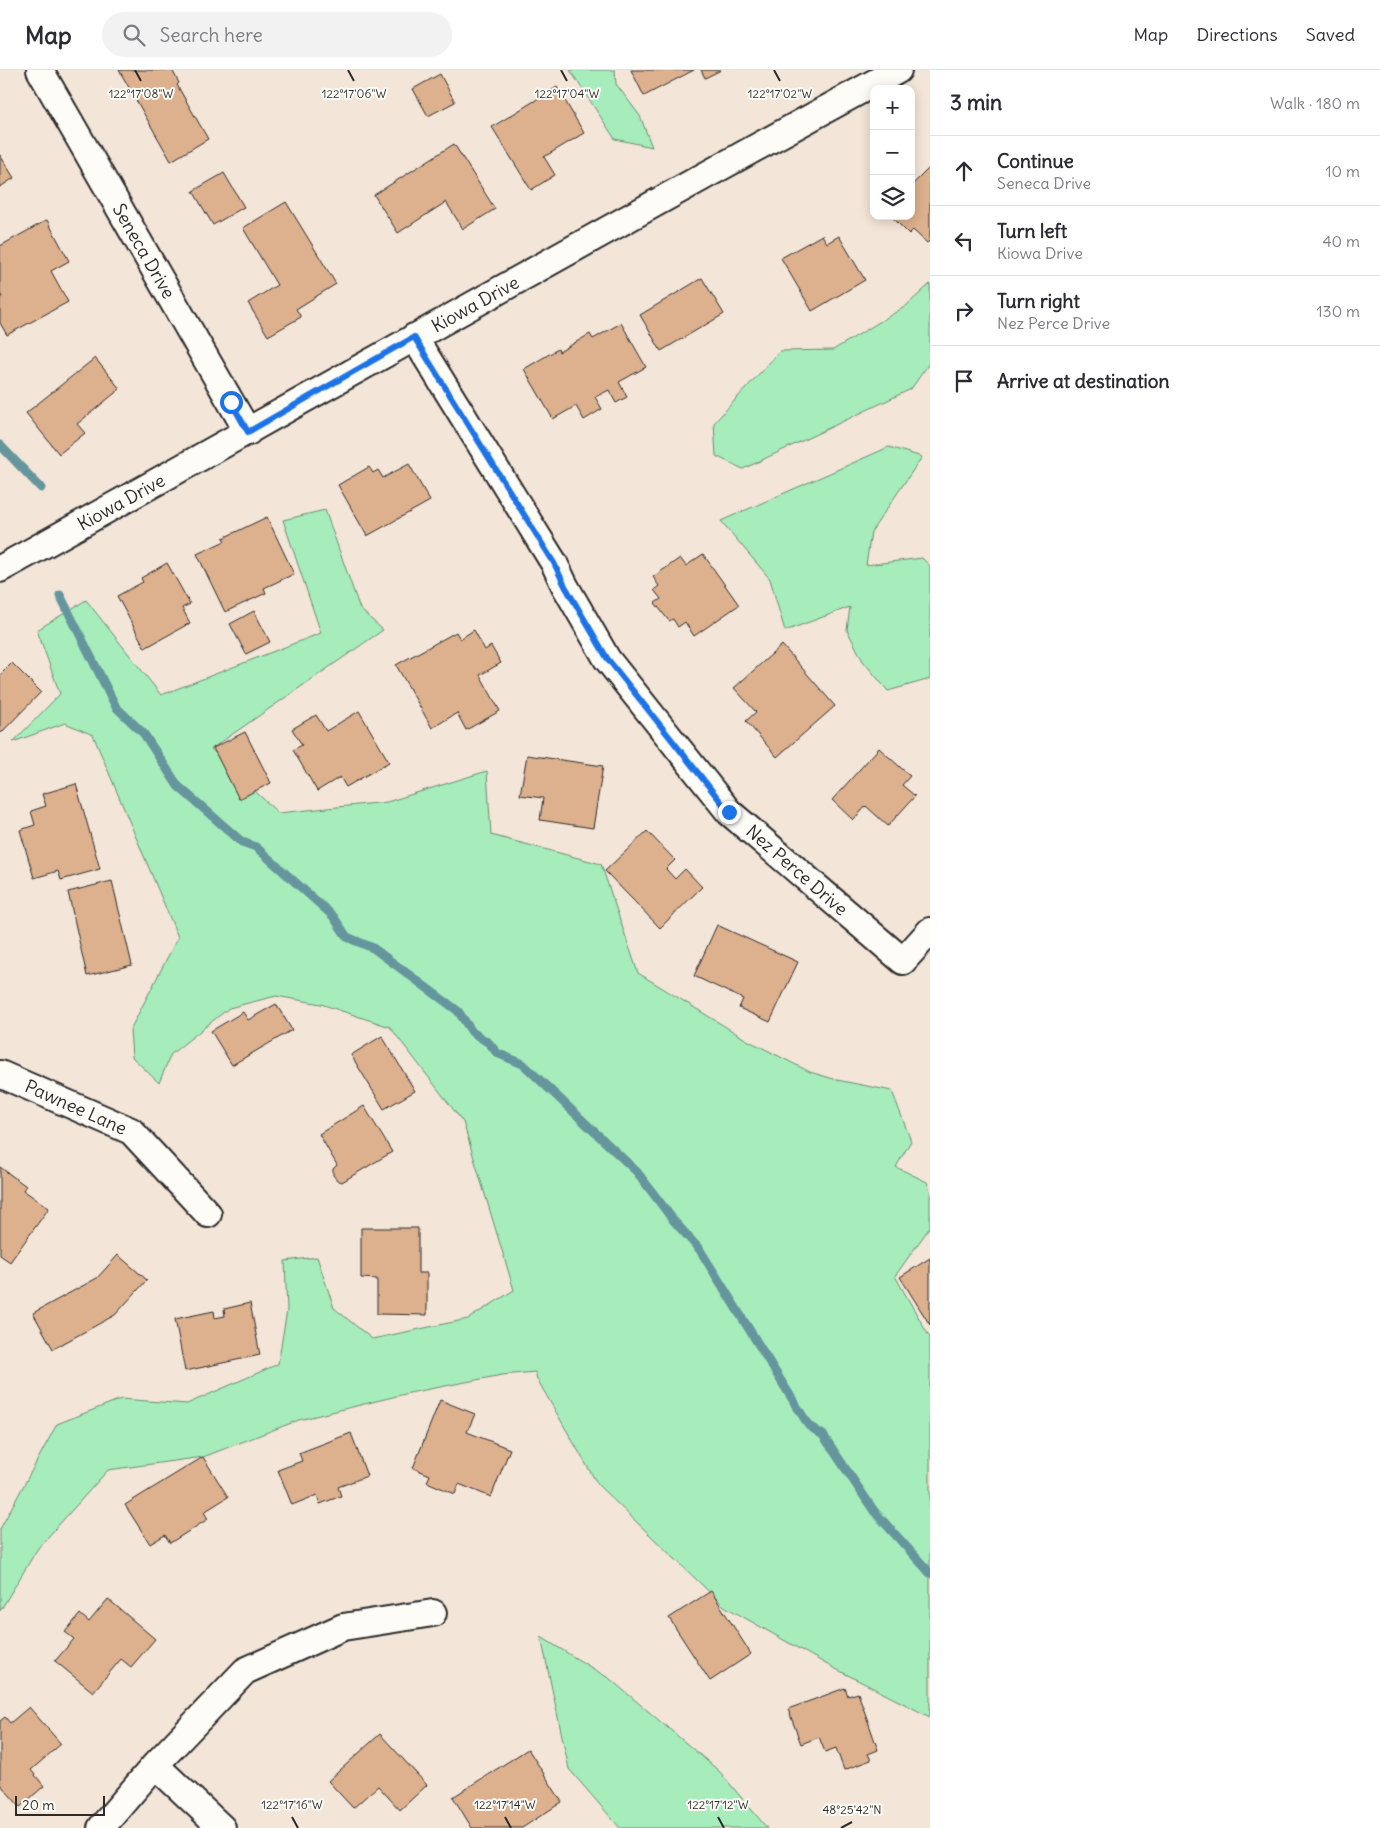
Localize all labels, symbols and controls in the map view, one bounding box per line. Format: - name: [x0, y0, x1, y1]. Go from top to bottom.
- search box: [102, 12, 452, 57]
- text: Map: [25, 20, 72, 50]
- icon: search: [120, 21, 148, 49]
- text: Search here: [160, 23, 263, 47]
- text: Map: [1133, 23, 1168, 46]
- text: Directions: [1196, 23, 1278, 46]
- text: Saved: [1306, 23, 1355, 46]
- map controls: [870, 85, 915, 220]
- button: +: [870, 85, 915, 130]
- text: 122°17'08"W: [109, 86, 173, 101]
- text: 122°17'06"W: [322, 86, 386, 101]
- text: 122°17'04"W: [535, 86, 599, 101]
- text: 122°17'02"W: [748, 86, 812, 101]
- text: 3 min: [950, 89, 1002, 116]
- text: Walk · 180 m: [1270, 93, 1360, 113]
- button: −: [870, 130, 915, 175]
- text: Continue: [997, 149, 1074, 173]
- icon: ahead: [950, 157, 978, 185]
- text: 10 m: [1325, 161, 1360, 181]
- text: Seneca Drive: [997, 173, 1091, 193]
- button: layers: [870, 175, 915, 220]
- street label: Seneca Drive: [108, 199, 180, 303]
- text: Turn left: [997, 219, 1067, 243]
- icon: left: [950, 227, 978, 255]
- text: 40 m: [1322, 231, 1360, 251]
- text: Kiowa Drive: [997, 243, 1083, 263]
- street label: Kiowa Drive: [427, 271, 523, 337]
- text: Turn right: [997, 289, 1080, 313]
- icon: right: [950, 297, 978, 325]
- text: 130 m: [1316, 301, 1360, 321]
- text: Nez Perce Drive: [997, 313, 1110, 333]
- icon: arrive: [950, 367, 978, 395]
- text: Arrive at destination: [997, 369, 1170, 393]
- route start: [220, 391, 243, 414]
- street label: Kiowa Drive: [73, 469, 169, 535]
- route end: [718, 801, 741, 824]
- street label: Nez Perce Drive: [741, 820, 853, 920]
- street label: Pawnee Lane: [22, 1074, 130, 1140]
- scale bar: [15, 1793, 105, 1816]
- text: 20 m: [22, 1796, 55, 1814]
- text: 122°17'16"W: [261, 1797, 323, 1812]
- text: 122°17'14"W: [474, 1797, 536, 1812]
- text: 122°17'12"W: [687, 1797, 749, 1812]
- text: 48°25'42"N: [822, 1802, 882, 1817]

